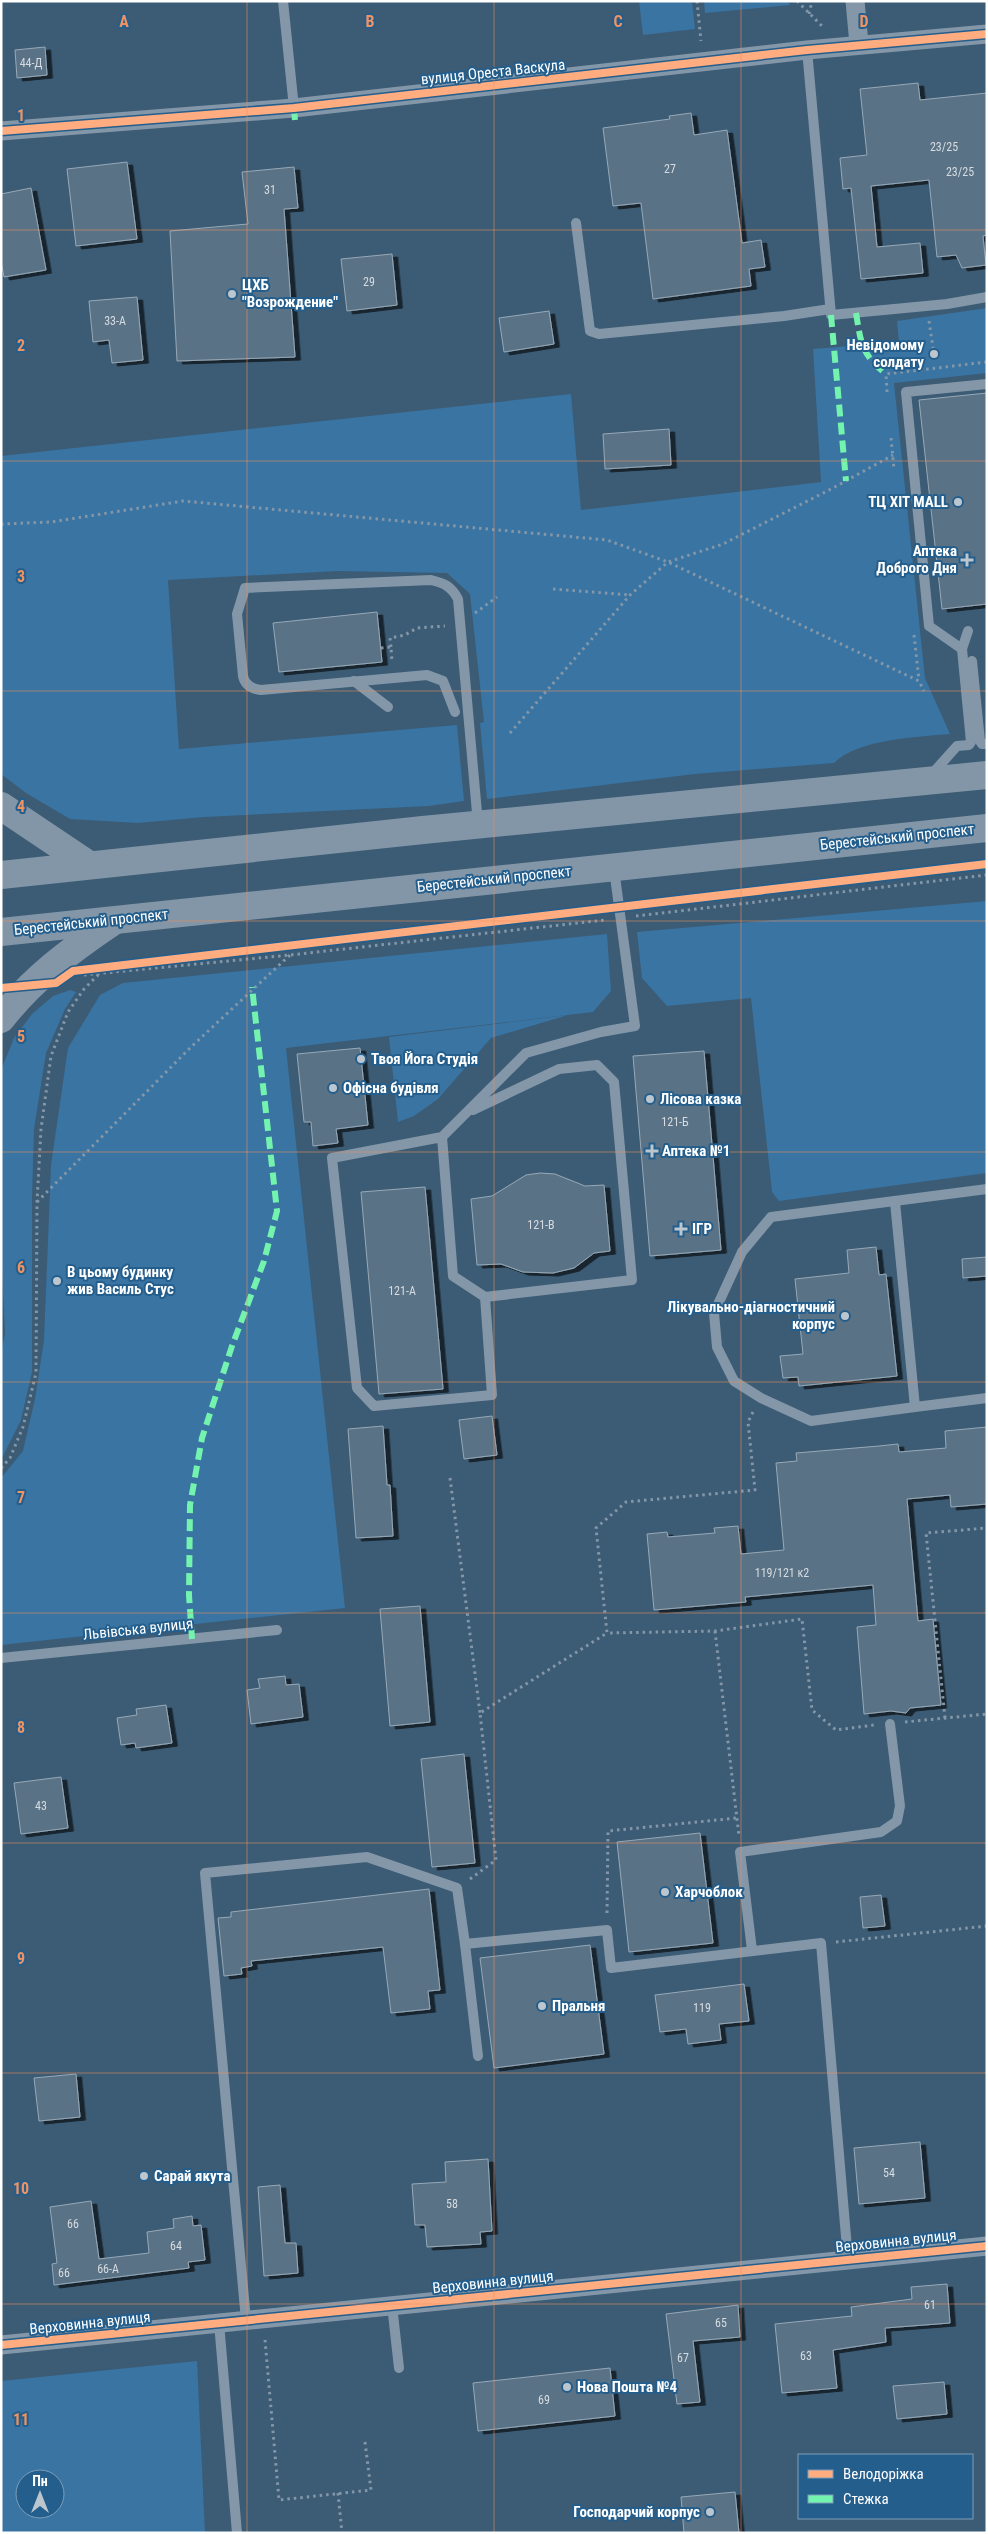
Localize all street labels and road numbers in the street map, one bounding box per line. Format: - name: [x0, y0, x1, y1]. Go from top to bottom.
- street label: вулиця Ореста Васкула: [420, 55, 566, 89]
- street label: Берестейський проспект: [819, 820, 975, 854]
- street label: Берестейський проспект: [416, 862, 572, 896]
- street label: Берестейський проспект: [13, 905, 169, 939]
- street label: Львівська вулиця: [82, 1614, 194, 1644]
- street label: Верховинна вулиця: [835, 2226, 957, 2256]
- street label: Верховинна вулиця: [432, 2267, 554, 2297]
- street label: Верховинна вулиця: [29, 2308, 151, 2338]

